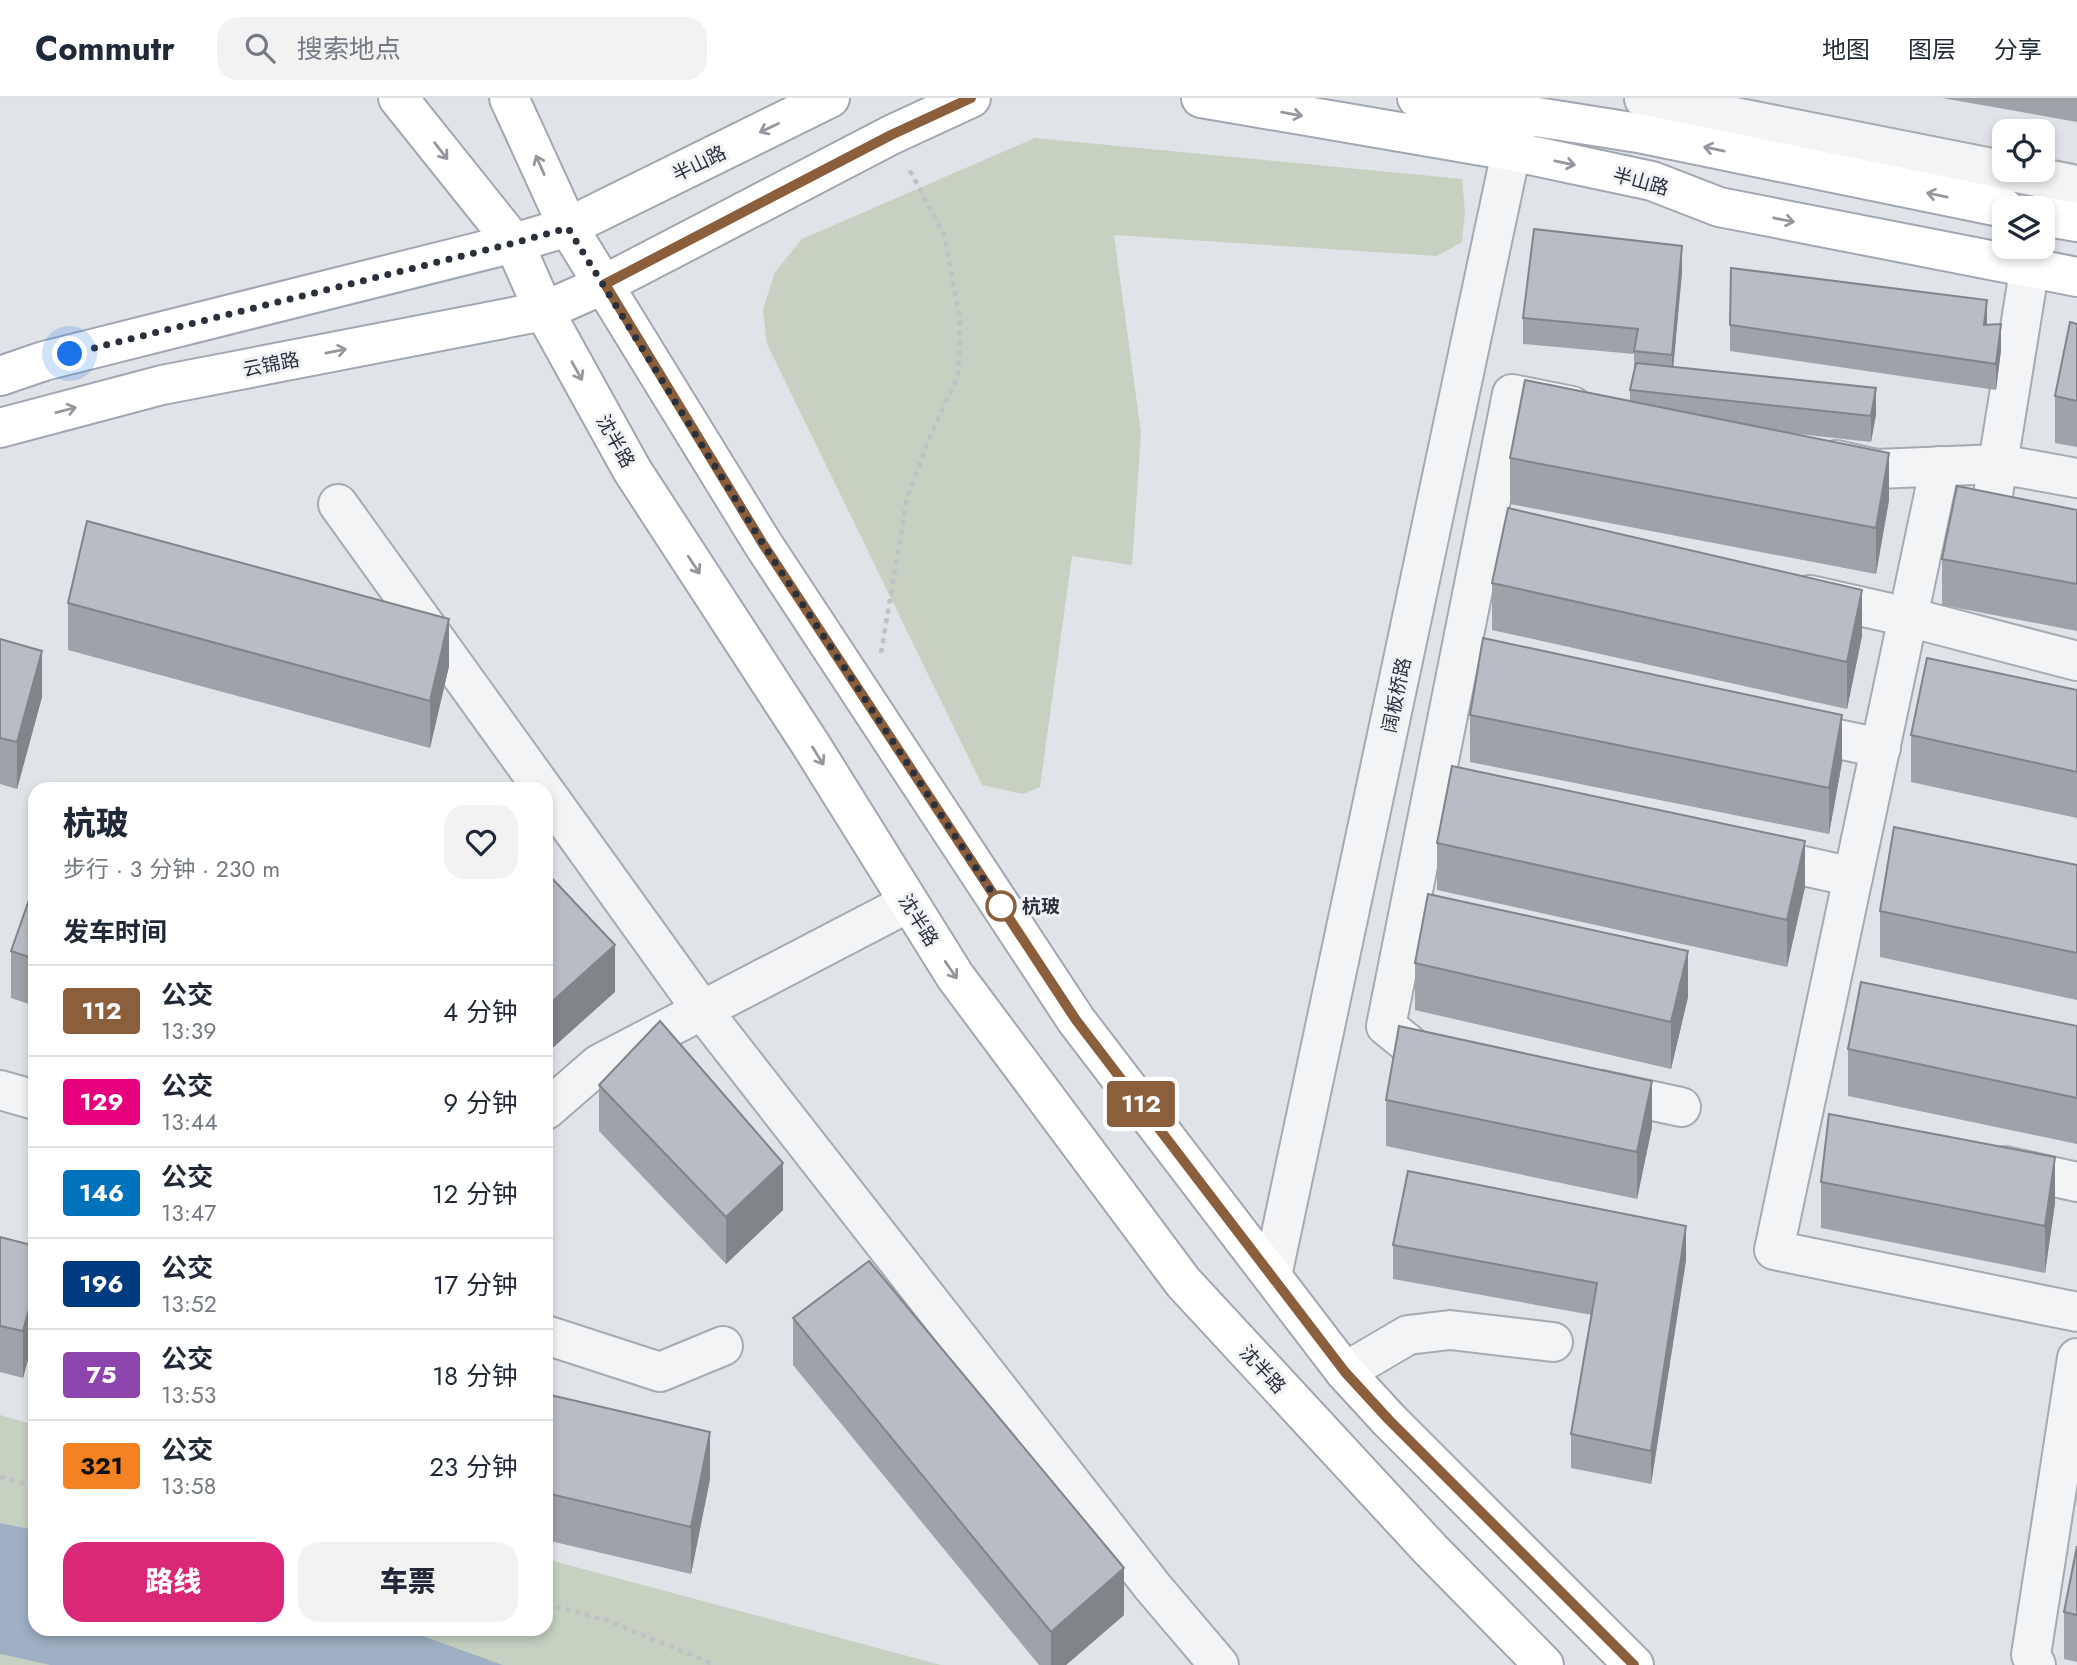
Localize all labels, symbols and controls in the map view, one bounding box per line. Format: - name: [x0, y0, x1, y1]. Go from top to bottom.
- search box: [217, 17, 707, 80]
- text: Commutr: [35, 25, 175, 72]
- icon: search: [241, 29, 279, 67]
- text: 搜索地点: [297, 30, 401, 68]
- text: 地图: [1822, 32, 1870, 67]
- text: 图层: [1908, 32, 1956, 67]
- text: 分享: [1994, 32, 2042, 67]
- one-way arrow: [1281, 108, 1303, 121]
- map controls: [1992, 119, 2055, 259]
- button: locate: [1992, 119, 2055, 182]
- one-way arrow: [759, 122, 780, 136]
- street label: 半山路: [668, 139, 731, 188]
- one-way arrow: [433, 142, 448, 160]
- one-way arrow: [1703, 142, 1726, 156]
- one-way arrow: [533, 155, 546, 177]
- one-way arrow: [1553, 156, 1576, 170]
- street label: 半山路: [1610, 161, 1672, 202]
- one-way arrow: [1926, 187, 1949, 201]
- button: layers: [1992, 196, 2055, 259]
- one-way arrow: [1772, 213, 1795, 227]
- your location: [52, 336, 87, 371]
- one-way arrow: [324, 344, 347, 358]
- street label: 云锦路: [241, 346, 302, 383]
- one-way arrow: [570, 360, 584, 380]
- one-way arrow: [54, 403, 77, 416]
- street label: 沈半路: [590, 410, 641, 473]
- one-way arrow: [687, 555, 701, 575]
- street label: 阔板桥路: [1375, 655, 1418, 735]
- one-way arrow: [811, 746, 825, 766]
- text: 杭玻: [63, 800, 129, 847]
- button: heart: [444, 805, 518, 879]
- text: 步行 · 3 分钟 · 230 m: [63, 852, 280, 886]
- street label: 沈半路: [892, 889, 945, 952]
- marker: 杭玻: [986, 891, 1016, 921]
- place label: 杭玻: [1022, 893, 1060, 920]
- text: 发车时间: [63, 913, 167, 951]
- one-way arrow: [944, 960, 959, 979]
- text: 公交: [161, 976, 213, 1014]
- text: 112: [81, 993, 122, 1028]
- text: 4 分钟: [443, 993, 518, 1031]
- text: 13:39: [161, 1014, 217, 1048]
- text: 公交: [161, 1067, 213, 1105]
- line badge: 112: [1101, 1081, 1181, 1127]
- text: 129: [79, 1084, 124, 1119]
- text: 9 分钟: [443, 1084, 518, 1122]
- text: 112: [1121, 1086, 1161, 1121]
- text: 13:44: [161, 1105, 218, 1139]
- text: 公交: [161, 1158, 213, 1196]
- text: 146: [79, 1175, 124, 1210]
- text: 12 分钟: [432, 1175, 518, 1213]
- text: 13:47: [161, 1196, 216, 1230]
- text: 公交: [161, 1249, 213, 1287]
- text: 196: [79, 1266, 124, 1301]
- text: 17 分钟: [433, 1266, 518, 1304]
- text: 13:52: [161, 1287, 217, 1321]
- street label: 沈半路: [1233, 1339, 1292, 1399]
- text: 公交: [161, 1340, 213, 1378]
- text: 75: [87, 1357, 116, 1392]
- text: 18 分钟: [432, 1357, 518, 1395]
- text: 13:53: [161, 1378, 216, 1412]
- text: 公交: [161, 1431, 213, 1469]
- text: 321: [80, 1448, 123, 1483]
- text: 23 分钟: [429, 1448, 518, 1486]
- text: 13:58: [161, 1469, 216, 1503]
- button: 路线: [63, 1542, 284, 1622]
- button: 车票: [298, 1542, 518, 1622]

